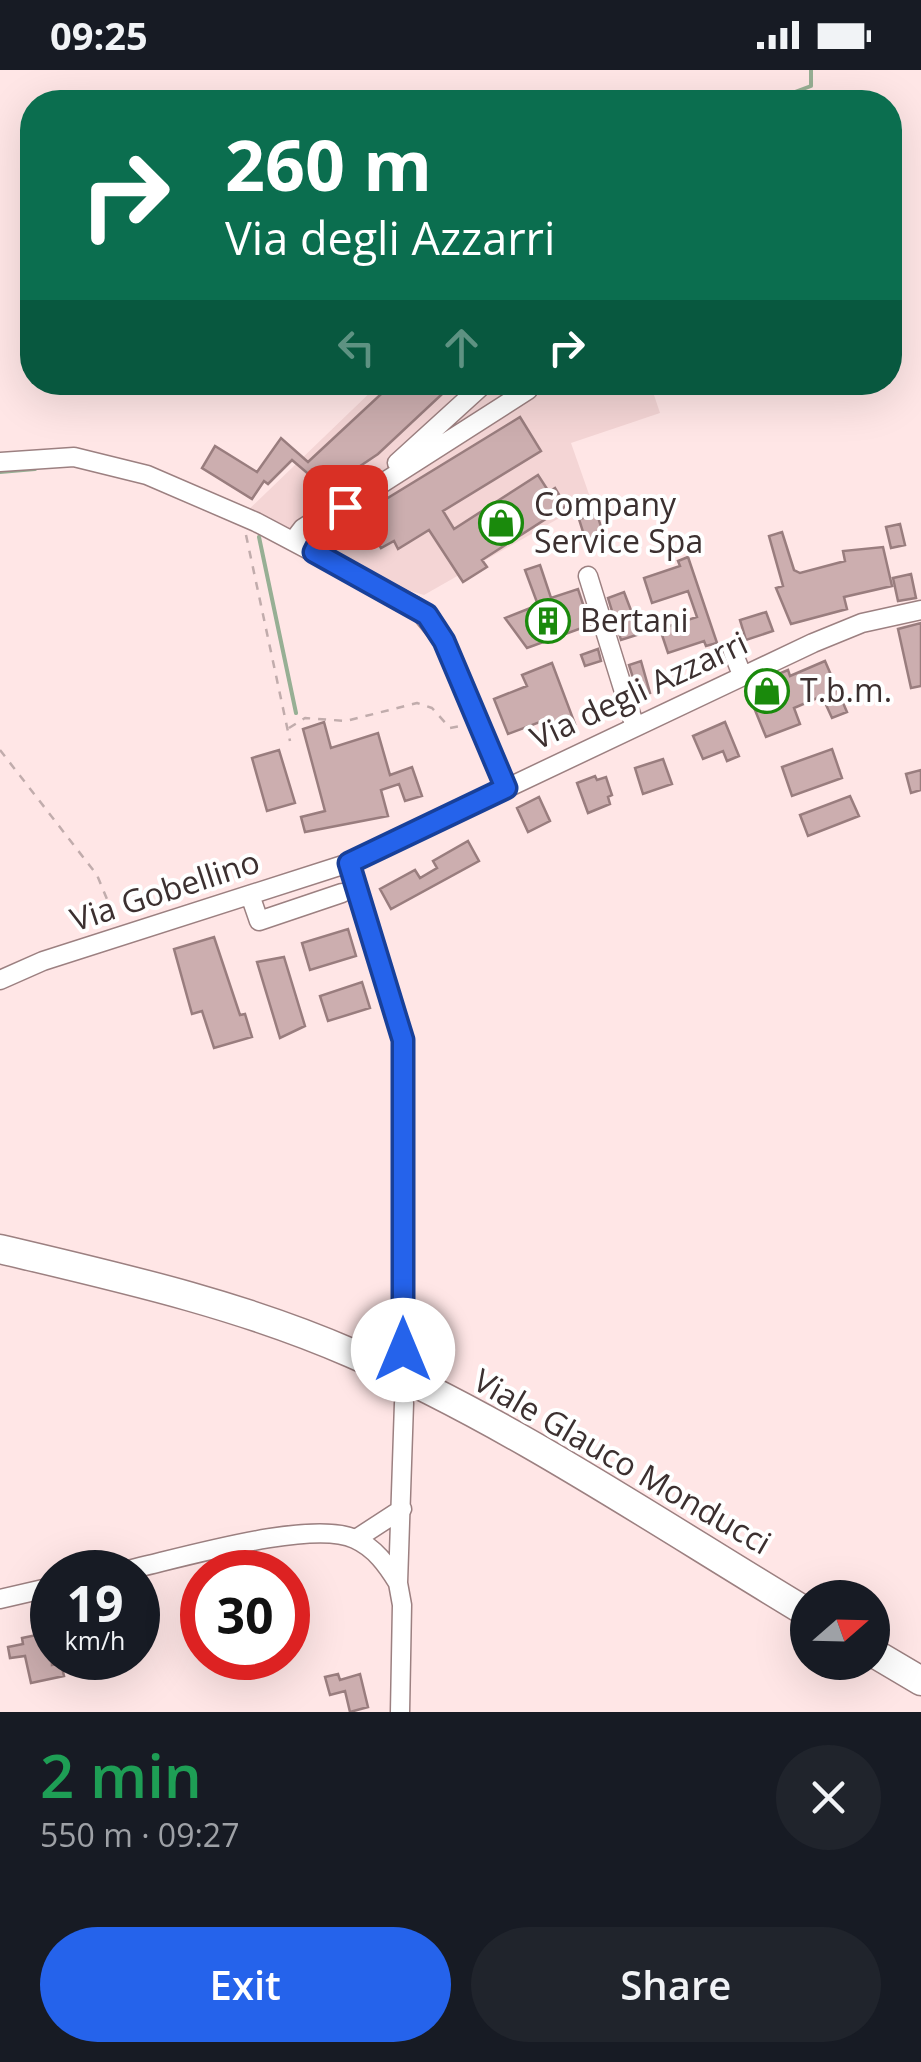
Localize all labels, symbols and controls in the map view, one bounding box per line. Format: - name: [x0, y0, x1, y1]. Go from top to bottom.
- text: 09:25: [50, 9, 148, 61]
- text: 260 m: [225, 116, 432, 212]
- icon: right: [60, 130, 190, 260]
- text: Via degli Azzarri: [225, 207, 555, 268]
- icon: left: [329, 320, 384, 375]
- icon: ahead: [434, 320, 489, 375]
- icon: right: [539, 320, 594, 375]
- pin: [303, 465, 388, 550]
- icon: arrive: [318, 480, 373, 535]
- place label: Company Service Spa: [534, 482, 703, 562]
- shop icon: Company Service Spa: [478, 500, 524, 546]
- building icon: Bertani: [525, 598, 571, 644]
- place label: Bertani: [580, 598, 689, 641]
- street label: Via degli Azzarri: [523, 621, 754, 759]
- shop icon: T.b.m.: [744, 668, 790, 714]
- place label: T.b.m.: [800, 668, 892, 711]
- street label: Via Gobellino: [64, 839, 265, 940]
- position arrow: [351, 1298, 455, 1402]
- street label: Viale Glauco Monducci: [466, 1358, 779, 1563]
- speed limit sign: 30: [180, 1550, 310, 1680]
- text: 19: [66, 1569, 124, 1637]
- north arrow: [790, 1580, 890, 1680]
- map controls: [790, 1580, 890, 1680]
- text: km/h: [65, 1623, 125, 1657]
- text: 2 min: [40, 1734, 202, 1816]
- button: close: [776, 1745, 881, 1850]
- text: 550 m · 09:27: [40, 1813, 239, 1856]
- button: Exit: [40, 1927, 451, 2042]
- button: Share: [471, 1927, 881, 2042]

